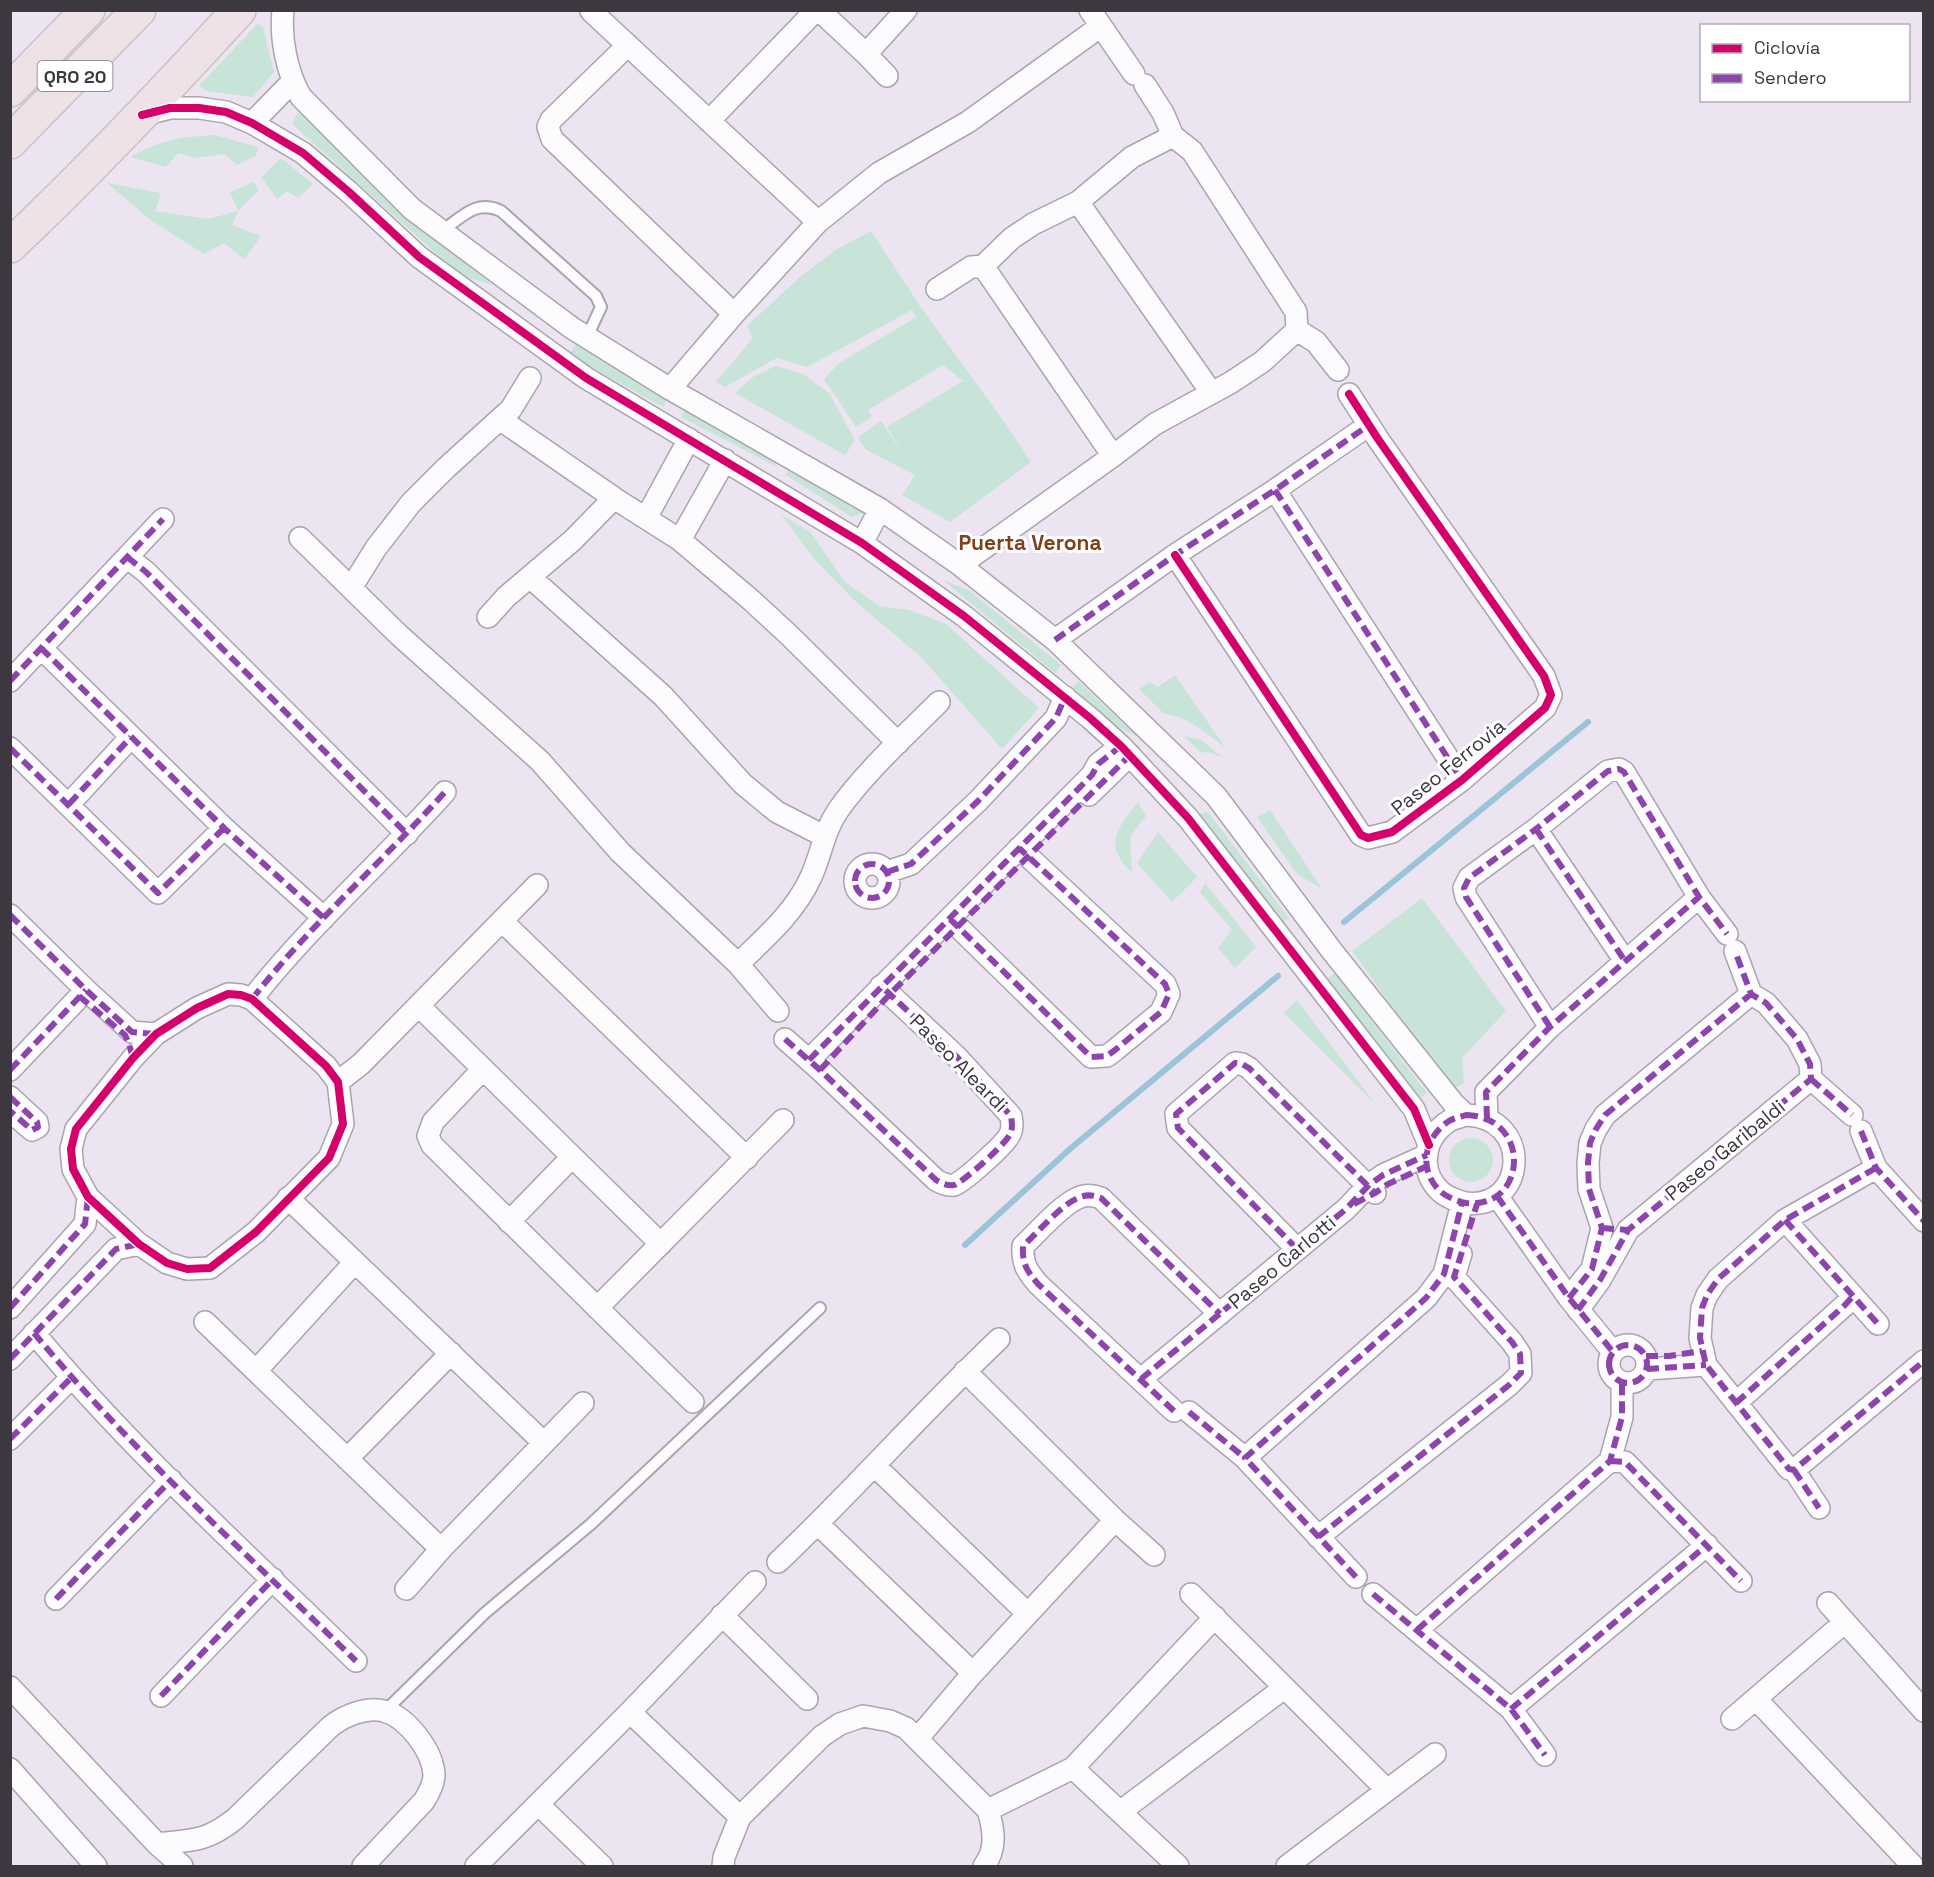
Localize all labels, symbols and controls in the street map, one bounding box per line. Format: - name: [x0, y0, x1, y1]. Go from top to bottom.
- legend: [1700, 24, 1910, 102]
- text: Ciclovía: [1754, 36, 1820, 59]
- road number: QRO 20: [38, 61, 112, 91]
- text: Sendero: [1754, 66, 1827, 89]
- district label: Puerta Verona: [958, 529, 1102, 556]
- street label: Paseo Ferrovia: [1386, 713, 1510, 821]
- street label: Paseo Aleardi: [904, 1008, 1014, 1118]
- street label: Paseo Garibaldi: [1660, 1094, 1790, 1206]
- street label: Paseo Carlotti: [1223, 1209, 1341, 1315]

